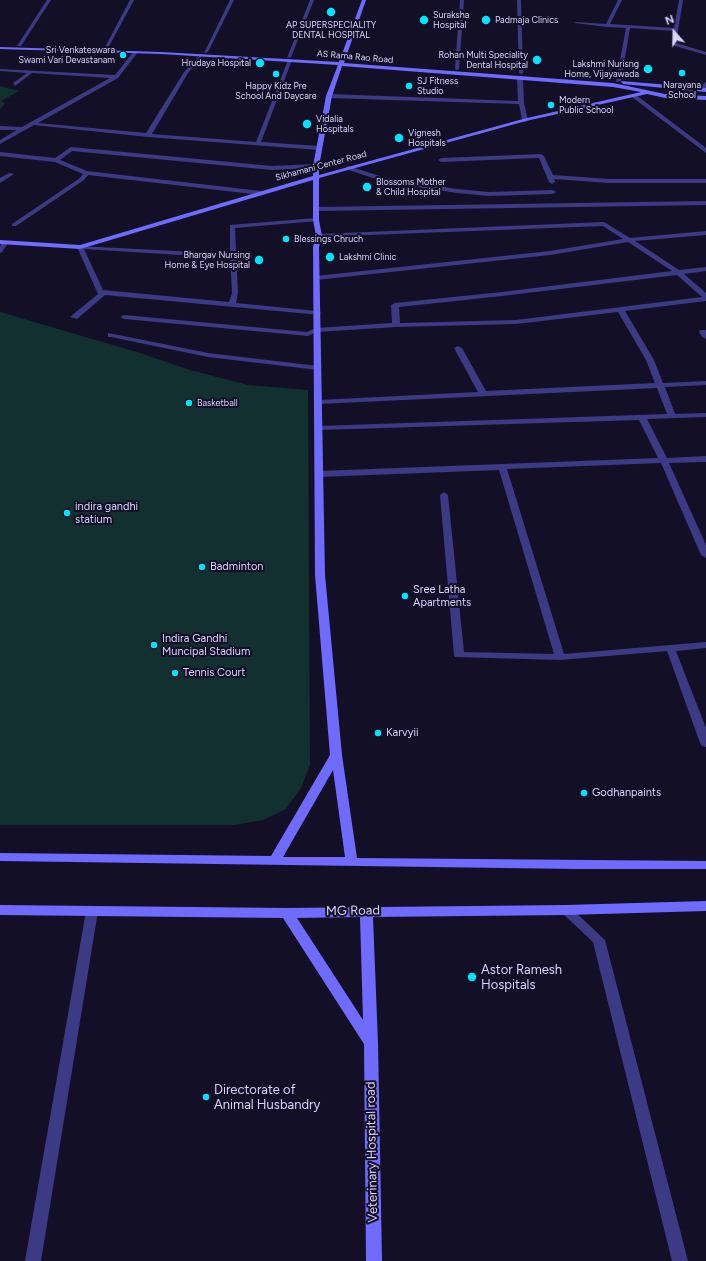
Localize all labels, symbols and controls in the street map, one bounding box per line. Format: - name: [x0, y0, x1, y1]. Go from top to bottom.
- marker: AP SUPERSPECIALITY DENTAL HOSPITAL: [325, 6, 337, 18]
- place label: Suraksha Hospital: [433, 10, 469, 31]
- north arrow: [654, 12, 694, 52]
- text: N: [663, 13, 676, 28]
- marker: Suraksha Hospital: [418, 14, 430, 26]
- marker: Padmaja Clinics: [480, 14, 492, 26]
- place label: Padmaja Clinics: [495, 15, 558, 25]
- place label: AP SUPERSPECIALITY DENTAL HOSPITAL: [286, 20, 376, 41]
- place label: Sri Venkateswara Swami Vari Devastanam: [19, 45, 115, 66]
- street label: AS Rama Rao Road: [316, 48, 394, 66]
- marker: Sri Venkateswara Swami Vari Devastanam: [118, 50, 128, 60]
- place label: Rohan Multi Speciality Dental Hospital: [438, 50, 528, 71]
- marker: Rohan Multi Speciality Dental Hospital: [531, 54, 543, 66]
- marker: Hrudaya Hospital: [254, 57, 266, 69]
- place label: Hrudaya Hospital: [181, 58, 251, 68]
- place label: Lakshmi Nurisng Home, Vijayawada: [564, 59, 639, 80]
- marker: Lakshmi Nurisng Home, Vijayawada: [642, 63, 654, 75]
- marker: Narayana School: [677, 68, 687, 78]
- marker: Happy Kidz Pre School And Daycare: [271, 69, 281, 79]
- place label: SJ Fitness Studio: [417, 76, 458, 97]
- place label: Narayana School: [663, 80, 701, 101]
- place label: Happy Kidz Pre School And Daycare: [235, 81, 317, 102]
- marker: SJ Fitness Studio: [404, 81, 414, 91]
- place label: Modern Public School: [559, 95, 613, 116]
- marker: Modern Public School: [546, 100, 556, 110]
- place label: Vidalia Hospitals: [316, 114, 354, 135]
- marker: Vidalia Hospitals: [301, 118, 313, 130]
- place label: Vignesh Hospitals: [408, 128, 446, 149]
- marker: Vignesh Hospitals: [393, 132, 405, 144]
- street label: Sikhamani Center Road: [274, 149, 368, 183]
- place label: Blossoms Mother & Child Hospital: [376, 177, 446, 198]
- marker: Blossoms Mother & Child Hospital: [361, 181, 373, 193]
- marker: Blessings Chruch: [281, 234, 291, 244]
- place label: Blessings Chruch: [294, 234, 363, 244]
- place label: Bhargav Nursing Home & Eye Hospital: [165, 250, 250, 271]
- marker: Lakshmi Clinic: [324, 251, 336, 263]
- place label: Lakshmi Clinic: [339, 252, 396, 262]
- marker: Bhargav Nursing Home & Eye Hospital: [253, 254, 265, 266]
- marker: Basketball: [184, 398, 194, 408]
- place label: Basketball: [197, 398, 238, 408]
- place label: indira gandhi statium: [75, 500, 138, 526]
- marker: indira gandhi statium: [62, 508, 72, 518]
- place label: Badminton: [210, 560, 263, 574]
- marker: Badminton: [197, 562, 207, 572]
- place label: Sree Latha Apartments: [413, 583, 471, 609]
- marker: Sree Latha Apartments: [400, 591, 410, 601]
- place label: Indira Gandhi Muncipal Stadium: [162, 632, 250, 658]
- marker: Indira Gandhi Muncipal Stadium: [149, 640, 159, 650]
- place label: Tennis Court: [183, 666, 245, 680]
- marker: Tennis Court: [170, 668, 180, 678]
- place label: Karvyii: [386, 726, 419, 740]
- marker: Karvyii: [373, 728, 383, 738]
- place label: Godhanpaints: [592, 786, 661, 800]
- marker: Godhanpaints: [579, 788, 589, 798]
- street label: MG Road: [326, 903, 380, 919]
- place label: Astor Ramesh Hospitals: [481, 962, 562, 993]
- marker: Astor Ramesh Hospitals: [466, 971, 478, 983]
- street label: Veterinary Hospital road: [363, 1081, 381, 1223]
- place label: Directorate of Animal Husbandry: [214, 1082, 320, 1113]
- marker: Directorate of Animal Husbandry: [201, 1092, 211, 1102]

